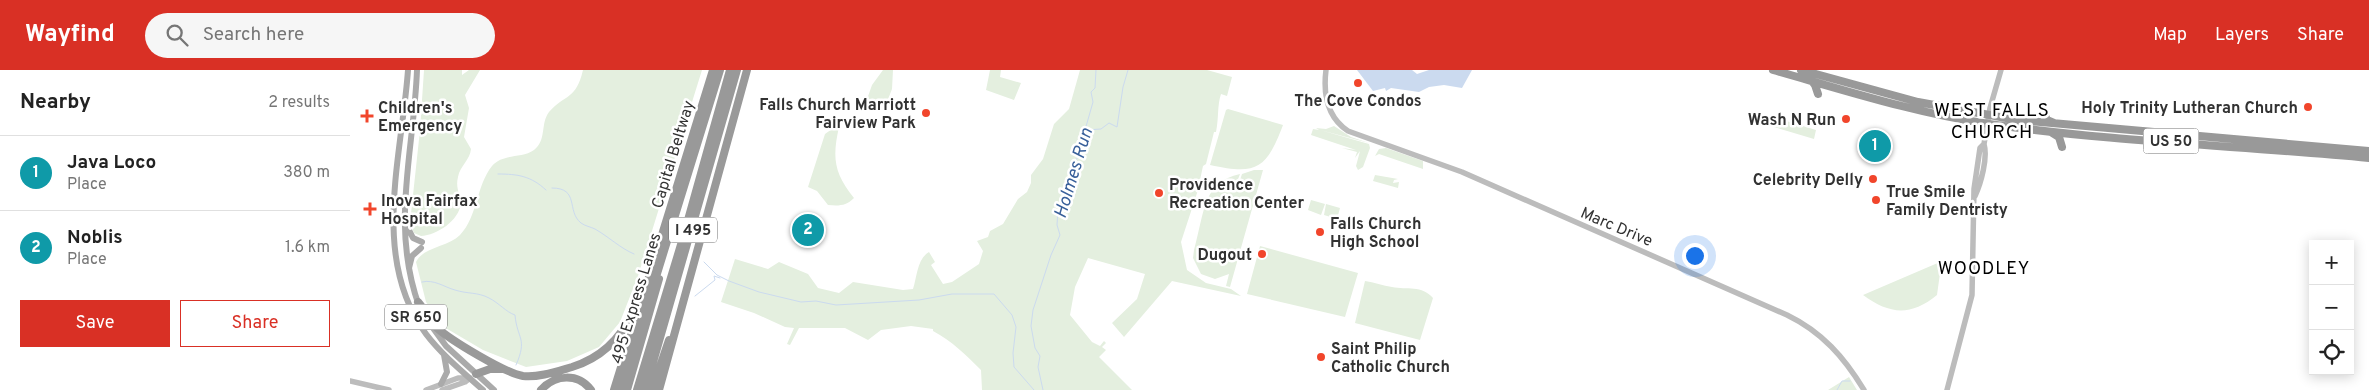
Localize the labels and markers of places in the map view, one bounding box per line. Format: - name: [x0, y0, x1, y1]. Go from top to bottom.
- marker: The Cove Condos: [1352, 77, 1364, 89]
- place label: The Cove Condos: [1294, 92, 1422, 112]
- place label: Falls Church Marriott Fairview Park: [759, 96, 916, 134]
- place label: Children's Emergency: [378, 99, 462, 137]
- place label: Holy Trinity Lutheran Church: [2081, 99, 2298, 119]
- marker: Holy Trinity Lutheran Church: [2302, 101, 2314, 113]
- marker: Falls Church Marriott Fairview Park: [920, 107, 932, 119]
- marker: Children's Emergency: [360, 109, 374, 123]
- place label: Wash N Run: [1748, 111, 1836, 131]
- marker: Wash N Run: [1840, 113, 1852, 125]
- pin: 1: [1859, 127, 1891, 165]
- place label: Celebrity Delly: [1753, 171, 1863, 191]
- marker: Celebrity Delly: [1867, 173, 1879, 185]
- place label: Providence Recreation Center: [1169, 176, 1304, 214]
- place label: True Smile Family Dentristy: [1886, 183, 2008, 221]
- marker: Providence Recreation Center: [1153, 187, 1165, 199]
- place label: Inova Fairfax Hospital: [381, 192, 478, 230]
- marker: True Smile Family Dentristy: [1870, 194, 1882, 206]
- marker: Inova Fairfax Hospital: [363, 202, 377, 216]
- pin: 2: [792, 211, 824, 249]
- place label: Falls Church High School: [1330, 215, 1422, 253]
- marker: Falls Church High School: [1314, 226, 1326, 238]
- place label: Dugout: [1197, 246, 1252, 266]
- marker: Dugout: [1256, 248, 1268, 260]
- place label: Saint Philip Catholic Church: [1331, 340, 1450, 378]
- marker: Saint Philip Catholic Church: [1315, 351, 1327, 363]

